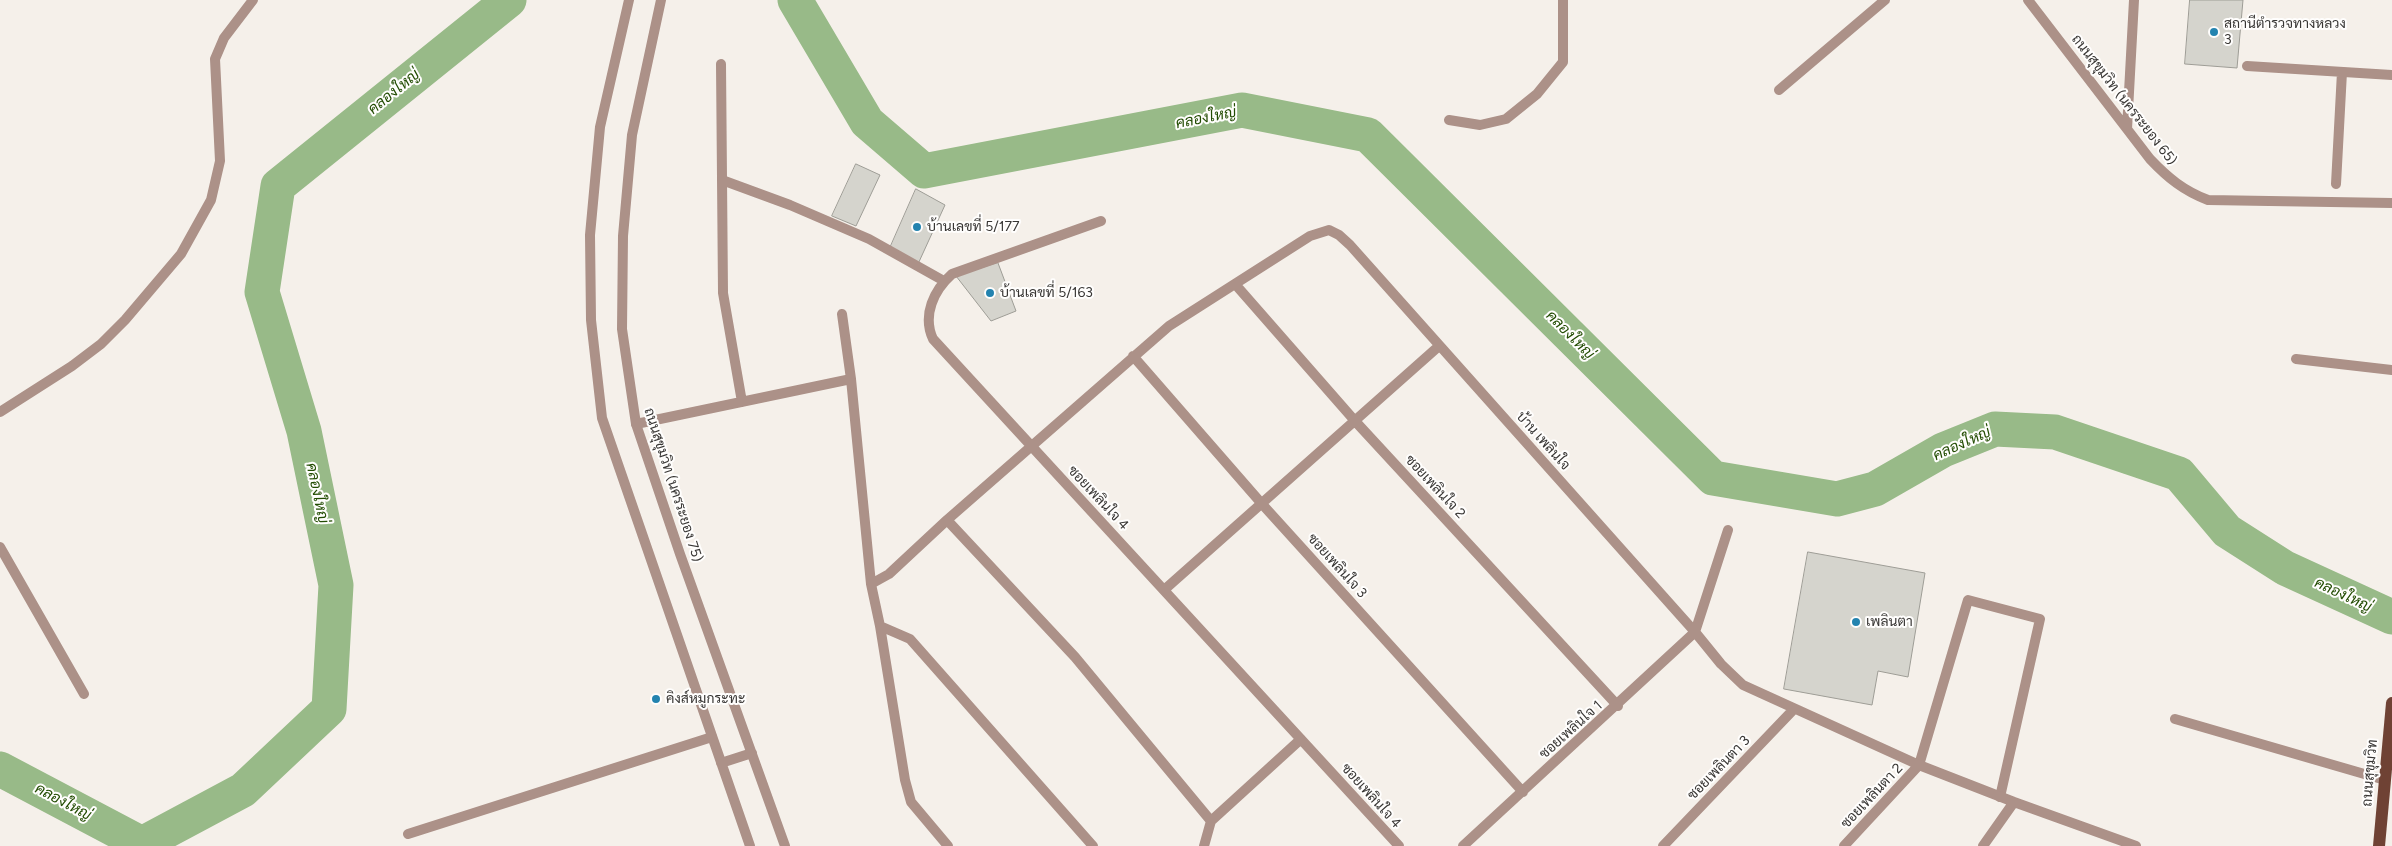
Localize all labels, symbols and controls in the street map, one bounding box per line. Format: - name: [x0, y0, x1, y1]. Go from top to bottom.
- place label: สถานีตำรวจทางหลวง 3: [2224, 16, 2346, 48]
- marker: สถานีตำรวจทางหลวง 3: [2208, 26, 2220, 38]
- street label: ถนนสุขุมวิท (นครระยอง 65): [2068, 31, 2180, 169]
- water label: คลองใหญ่: [365, 66, 423, 118]
- water label: คลองใหญ่: [1174, 103, 1238, 133]
- place label: บ้านเลขที่ 5/177: [927, 219, 1019, 235]
- marker: บ้านเลขที่ 5/177: [911, 221, 923, 233]
- place label: บ้านเลขที่ 5/163: [1000, 285, 1093, 301]
- marker: บ้านเลขที่ 5/163: [984, 287, 996, 299]
- water label: คลองใหญ่: [1542, 307, 1598, 363]
- street label: ถนนสุขุมวิท (นครระยอง 75): [640, 406, 706, 564]
- street label: บ้าน เพลินใจ: [1512, 408, 1574, 474]
- water label: คลองใหญ่: [1930, 423, 1994, 465]
- street label: ซอยเพลินใจ 2: [1401, 452, 1469, 522]
- water label: คลองใหญ่: [302, 461, 332, 525]
- street label: ซอยเพลินใจ 4: [1064, 462, 1132, 534]
- street label: ซอยเพลินใจ 3: [1304, 530, 1370, 602]
- water label: คลองใหญ่: [2311, 574, 2375, 616]
- place label: เพลินตา: [1866, 614, 1913, 630]
- marker: เพลินตา: [1850, 616, 1862, 628]
- place label: คิงส์หมูกระทะ: [666, 691, 745, 707]
- marker: คิงส์หมูกระทะ: [650, 693, 662, 705]
- street label: ซอยเพลินใจ 1: [1536, 697, 1606, 763]
- street label: ซอยเพลินตา 3: [1684, 732, 1754, 804]
- street label: ถนนสุขุมวิท: [2359, 739, 2381, 807]
- street label: ซอยเพลินใจ 4: [1337, 760, 1405, 832]
- street label: ซอยเพลินตา 2: [1838, 760, 1906, 832]
- water label: คลองใหญ่: [32, 780, 94, 824]

